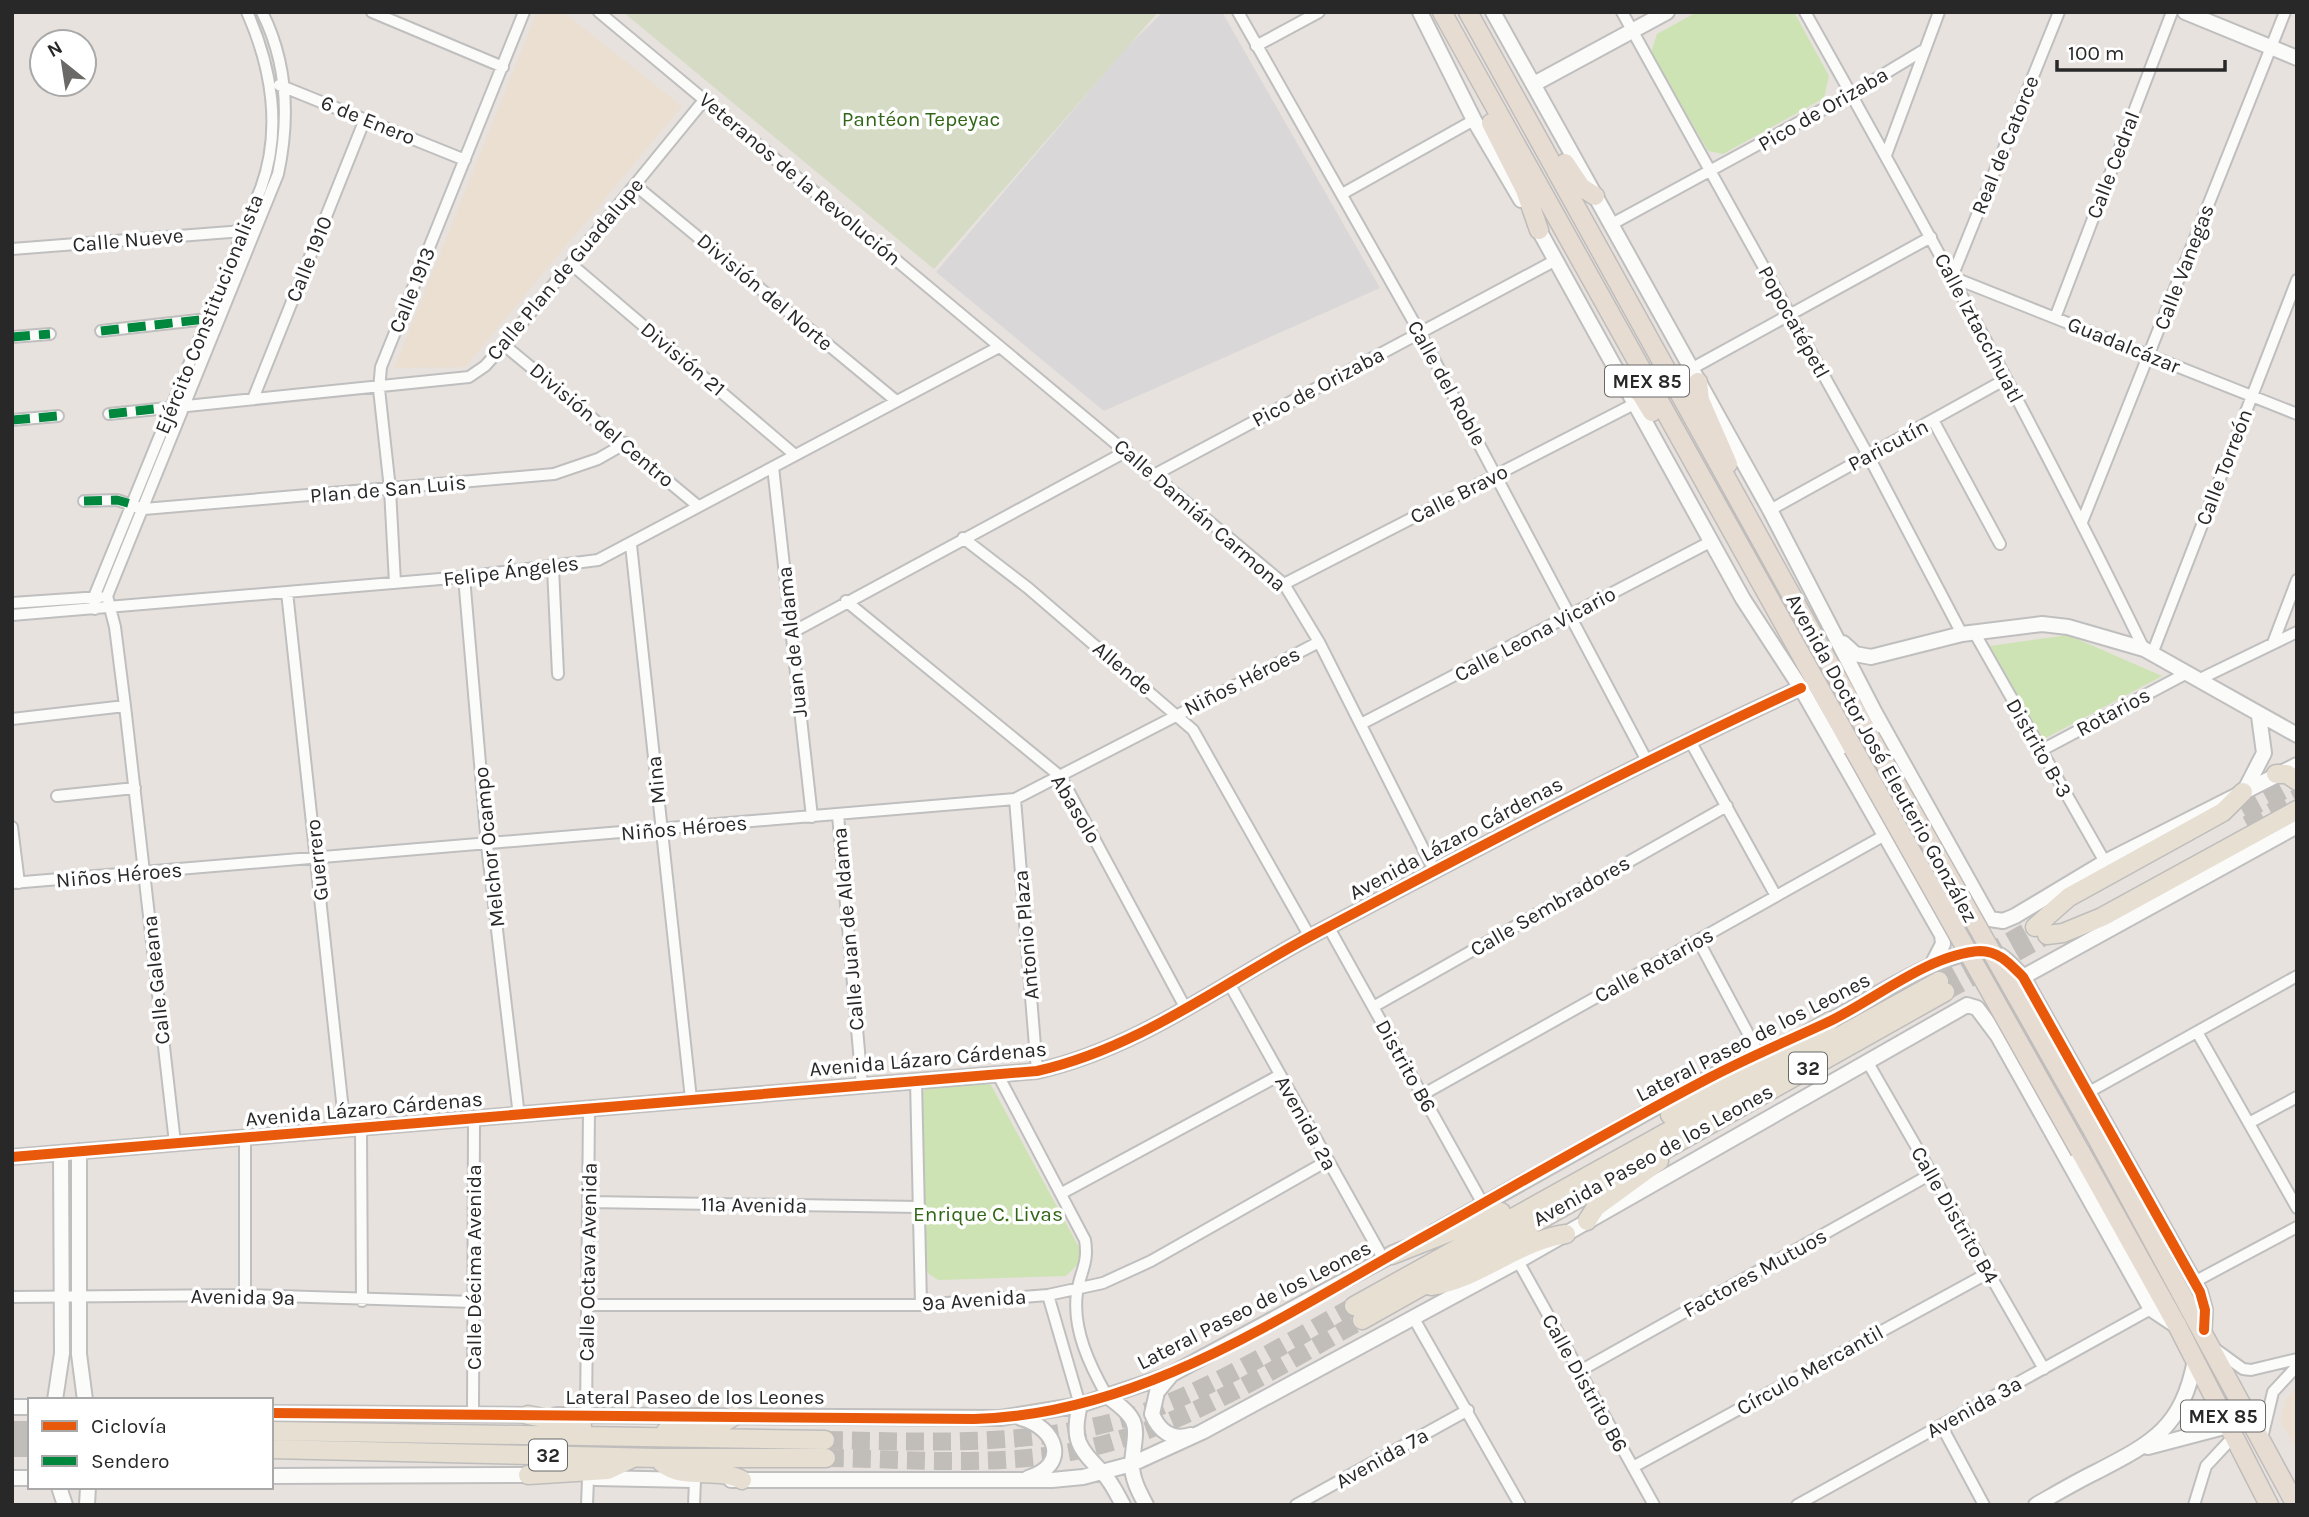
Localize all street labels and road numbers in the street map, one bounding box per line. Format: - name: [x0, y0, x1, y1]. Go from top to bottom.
- street label: Pico de Orizaba: [1754, 62, 1892, 156]
- street label: Real de Catorce: [1966, 72, 2044, 218]
- street label: Veteranos de la Revolución: [694, 88, 906, 270]
- street label: 6 de Enero: [317, 90, 419, 150]
- street label: Calle Cedral: [2082, 108, 2144, 222]
- street label: Calle Plan de Guadalupe: [482, 173, 648, 365]
- street label: Ejército Constitucionalista: [150, 191, 268, 437]
- street label: Calle Vanegas: [2149, 201, 2219, 333]
- street label: Calle 1910: [281, 213, 337, 305]
- street label: Calle Nueve: [72, 223, 184, 257]
- street label: División del Norte: [692, 228, 838, 356]
- street label: Calle 1913: [384, 244, 440, 336]
- street label: Calle Iztaccíhuatl: [1929, 249, 2029, 407]
- street label: Popocatépetl: [1753, 262, 1835, 382]
- street label: Guadalcázar: [2064, 312, 2184, 379]
- street label: Calle del Roble: [1403, 316, 1491, 450]
- street label: División 21: [636, 317, 730, 401]
- street label: Pico de Orizaba: [1248, 342, 1388, 432]
- street label: División del Centro: [525, 358, 679, 492]
- road number: MEX 85: [1605, 366, 1689, 396]
- street label: Calle Torreón: [2191, 406, 2257, 528]
- street label: Paricutín: [1844, 414, 1932, 476]
- street label: Calle Damián Carmona: [1109, 434, 1291, 596]
- street label: Calle Bravo: [1406, 459, 1512, 529]
- street label: Plan de San Luis: [309, 470, 467, 508]
- street label: Felipe Ángeles: [442, 551, 580, 591]
- street label: Juan de Aldama: [772, 565, 812, 719]
- street label: Calle Leona Vicario: [1450, 581, 1620, 687]
- street label: Avenida Doctor José Eleuterio González: [1781, 590, 1983, 926]
- street label: Allende: [1088, 636, 1158, 700]
- street label: Niños Héroes: [1180, 642, 1304, 720]
- street label: Rotarios: [2072, 683, 2154, 741]
- street label: Distrito B-3: [2001, 694, 2077, 802]
- street label: Mina: [642, 755, 670, 805]
- street label: Melchor Ocampo: [469, 766, 509, 928]
- street label: Abasolo: [1046, 770, 1106, 848]
- street label: Avenida Lázaro Cárdenas: [1345, 771, 1567, 905]
- street label: Niños Héroes: [620, 811, 748, 845]
- street label: Guerrero: [301, 818, 333, 902]
- street label: Calle Juan de Aldama: [827, 826, 869, 1032]
- street label: Calle Sembradores: [1466, 851, 1634, 961]
- street label: Niños Héroes: [55, 858, 183, 892]
- street label: Antonio Plaza: [1008, 869, 1044, 1001]
- street label: Calle Galeana: [137, 914, 175, 1046]
- street label: Calle Rotarios: [1590, 922, 1718, 1008]
- street label: Lateral Paseo de los Leones: [1632, 967, 1874, 1107]
- street label: Distrito B6: [1371, 1015, 1441, 1117]
- street label: Avenida Lázaro Cárdenas: [808, 1037, 1048, 1081]
- road number: 32: [1789, 1052, 1827, 1084]
- street label: Avenida 2a: [1270, 1071, 1342, 1175]
- street label: Avenida Paseo de los Leones: [1529, 1079, 1777, 1231]
- street label: Avenida Lázaro Cárdenas: [244, 1087, 484, 1131]
- street label: Calle Distrito B4: [1906, 1142, 2004, 1288]
- street label: Calle Octava Avenida: [574, 1162, 602, 1362]
- street label: Calle Décima Avenida: [462, 1164, 486, 1370]
- street label: 11a Avenida: [701, 1192, 807, 1218]
- street label: Factores Mutuos: [1679, 1224, 1831, 1322]
- street label: Lateral Paseo de los Leones: [1133, 1235, 1375, 1375]
- street label: Avenida 9a: [190, 1284, 296, 1310]
- street label: 9a Avenida: [921, 1284, 1027, 1316]
- street label: Calle Distrito B6: [1537, 1310, 1633, 1456]
- street label: Círculo Mercantil: [1733, 1320, 1887, 1420]
- street label: Avenida 3a: [1922, 1371, 2026, 1443]
- street label: Lateral Paseo de los Leones: [565, 1385, 825, 1409]
- road number: MEX 85: [2181, 1400, 2265, 1432]
- street label: Avenida 7a: [1331, 1423, 1433, 1493]
- road number: 32: [529, 1440, 567, 1470]

